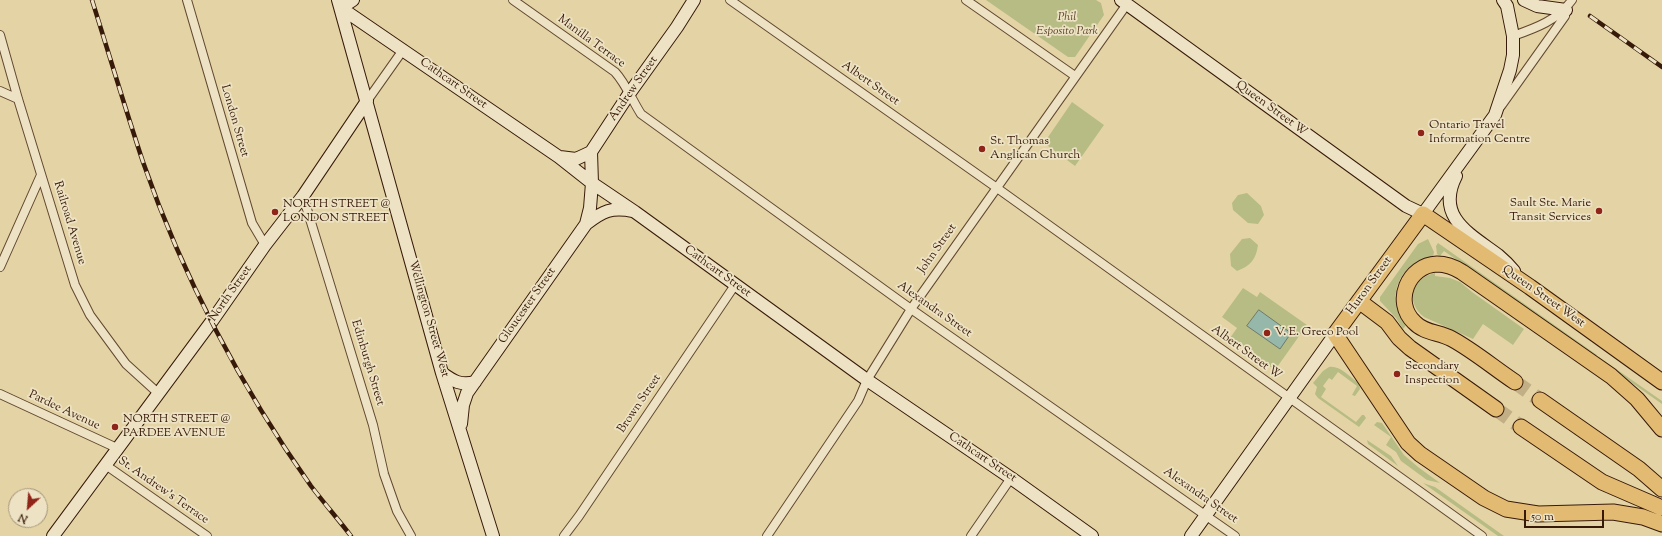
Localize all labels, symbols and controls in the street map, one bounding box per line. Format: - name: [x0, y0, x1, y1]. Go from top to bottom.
- park label: Phil Esposito Park: [1036, 11, 1098, 39]
- street label: Manilla Terrace: [554, 13, 628, 71]
- street label: Andrew Street: [606, 54, 662, 124]
- street label: Cathcart Street: [417, 55, 489, 113]
- street label: Albert Street: [838, 59, 902, 109]
- street label: Queen Street W: [1233, 78, 1309, 140]
- street label: London Street: [217, 83, 251, 159]
- place label: Ontario Travel Information Centre: [1429, 119, 1530, 147]
- marker: Ontario Travel Information Centre: [1416, 128, 1426, 138]
- place label: St. Thomas Anglican Church: [990, 135, 1080, 163]
- marker: St. Thomas Anglican Church: [977, 144, 987, 154]
- street label: Railroad Avenue: [49, 179, 89, 267]
- place label: Sault Ste. Marie Transit Services: [1509, 197, 1591, 225]
- place label: NORTH STREET @ LONDON STREET: [283, 198, 390, 226]
- marker: Sault Ste. Marie Transit Services: [1594, 206, 1604, 216]
- marker: NORTH STREET @ LONDON STREET: [270, 207, 280, 217]
- street label: John Street: [916, 221, 960, 277]
- street label: Cathcart Street: [681, 243, 753, 301]
- street label: Huron Street: [1344, 254, 1396, 318]
- street label: Wellington Street West: [404, 259, 452, 379]
- street label: North Street: [206, 263, 256, 325]
- street label: Queen Street West: [1499, 263, 1587, 331]
- street label: Gloucester Street: [496, 265, 560, 347]
- street label: Alexandra Street: [894, 279, 974, 341]
- street label: Edinburgh Street: [347, 318, 387, 408]
- street label: Albert Street W: [1208, 323, 1284, 383]
- place label: V. E. Greco Pool: [1275, 326, 1359, 340]
- marker: V. E. Greco Pool: [1262, 328, 1272, 338]
- place label: Secondary Inspection: [1405, 360, 1459, 388]
- marker: Secondary Inspection: [1392, 369, 1402, 379]
- street label: Brown Street: [615, 372, 665, 436]
- street label: Pardee Avenue: [26, 388, 102, 434]
- place label: NORTH STREET @ PARDEE AVENUE: [123, 413, 230, 441]
- marker: NORTH STREET @ PARDEE AVENUE: [110, 422, 120, 432]
- street label: Cathcart Street: [945, 430, 1019, 486]
- street label: St. Andrew's Terrace: [115, 454, 211, 528]
- street label: Alexandra Street: [1160, 465, 1240, 527]
- north arrow: [8, 488, 48, 528]
- scale bar: [1526, 502, 1606, 528]
- text: 50 m: [1531, 508, 1554, 526]
- text: N: [16, 509, 31, 527]

